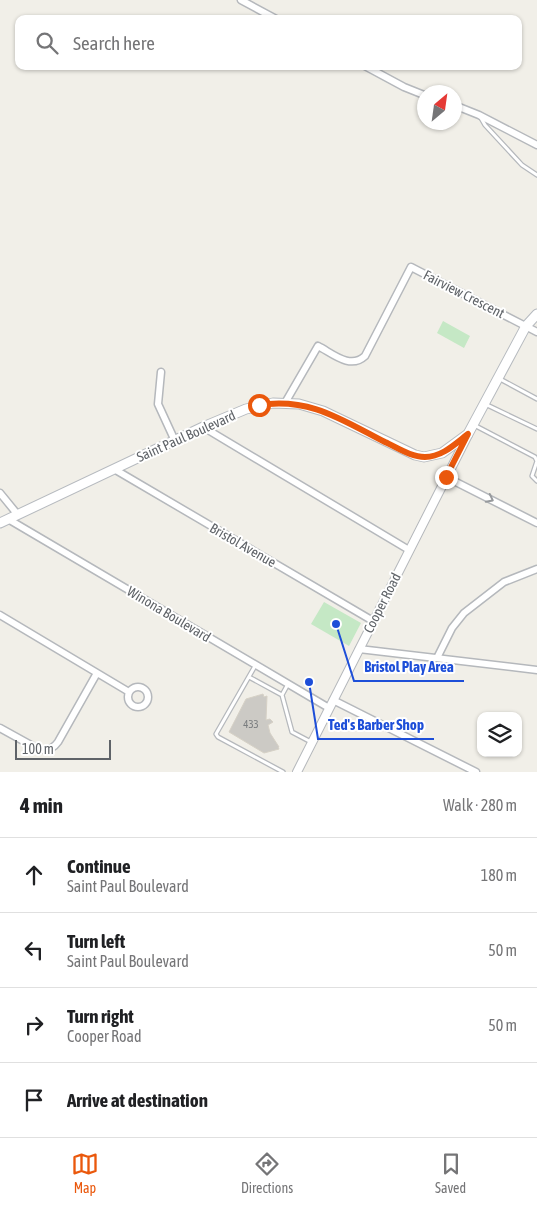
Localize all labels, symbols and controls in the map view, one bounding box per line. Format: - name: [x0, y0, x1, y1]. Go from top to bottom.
- search box: [15, 15, 522, 70]
- icon: search: [33, 29, 61, 57]
- text: Search here: [73, 32, 155, 54]
- north arrow: [417, 85, 462, 130]
- street label: Fairview Crescent: [421, 267, 507, 321]
- route start: [248, 394, 271, 417]
- street label: Saint Paul Boulevard: [134, 407, 238, 465]
- route end: [435, 466, 458, 489]
- one-way arrow: [484, 493, 493, 503]
- street label: Bristol Avenue: [207, 520, 279, 570]
- street label: Cooper Road: [360, 570, 404, 636]
- street label: Winona Boulevard: [124, 583, 214, 645]
- callout: Bristol Play Area: [354, 651, 464, 681]
- text: Bristol Play Area: [364, 658, 454, 675]
- callout: Ted's Barber Shop: [318, 709, 434, 739]
- map controls: [477, 712, 522, 757]
- button: layers: [477, 712, 522, 757]
- text: Ted's Barber Shop: [328, 716, 424, 733]
- house number: 433: [243, 718, 259, 730]
- scale bar: [15, 737, 111, 760]
- text: 100 m: [22, 741, 54, 757]
- text: 4 min: [20, 793, 63, 817]
- text: Walk · 280 m: [443, 796, 517, 814]
- text: Continue: [67, 855, 131, 877]
- icon: ahead: [20, 861, 48, 889]
- text: 180 m: [481, 866, 517, 884]
- text: Saint Paul Boulevard: [67, 877, 189, 895]
- text: Turn left: [67, 930, 125, 952]
- icon: left: [20, 936, 48, 964]
- text: 50 m: [488, 941, 517, 959]
- text: Saint Paul Boulevard: [67, 952, 189, 970]
- text: Turn right: [67, 1005, 134, 1027]
- icon: right: [20, 1011, 48, 1039]
- text: 50 m: [488, 1016, 517, 1034]
- text: Cooper Road: [67, 1027, 142, 1045]
- icon: arrive: [20, 1086, 48, 1114]
- text: Arrive at destination: [67, 1089, 208, 1111]
- tab: Map: [71, 1150, 99, 1196]
- tab: Directions: [241, 1150, 293, 1196]
- tab: Saved: [435, 1150, 466, 1196]

